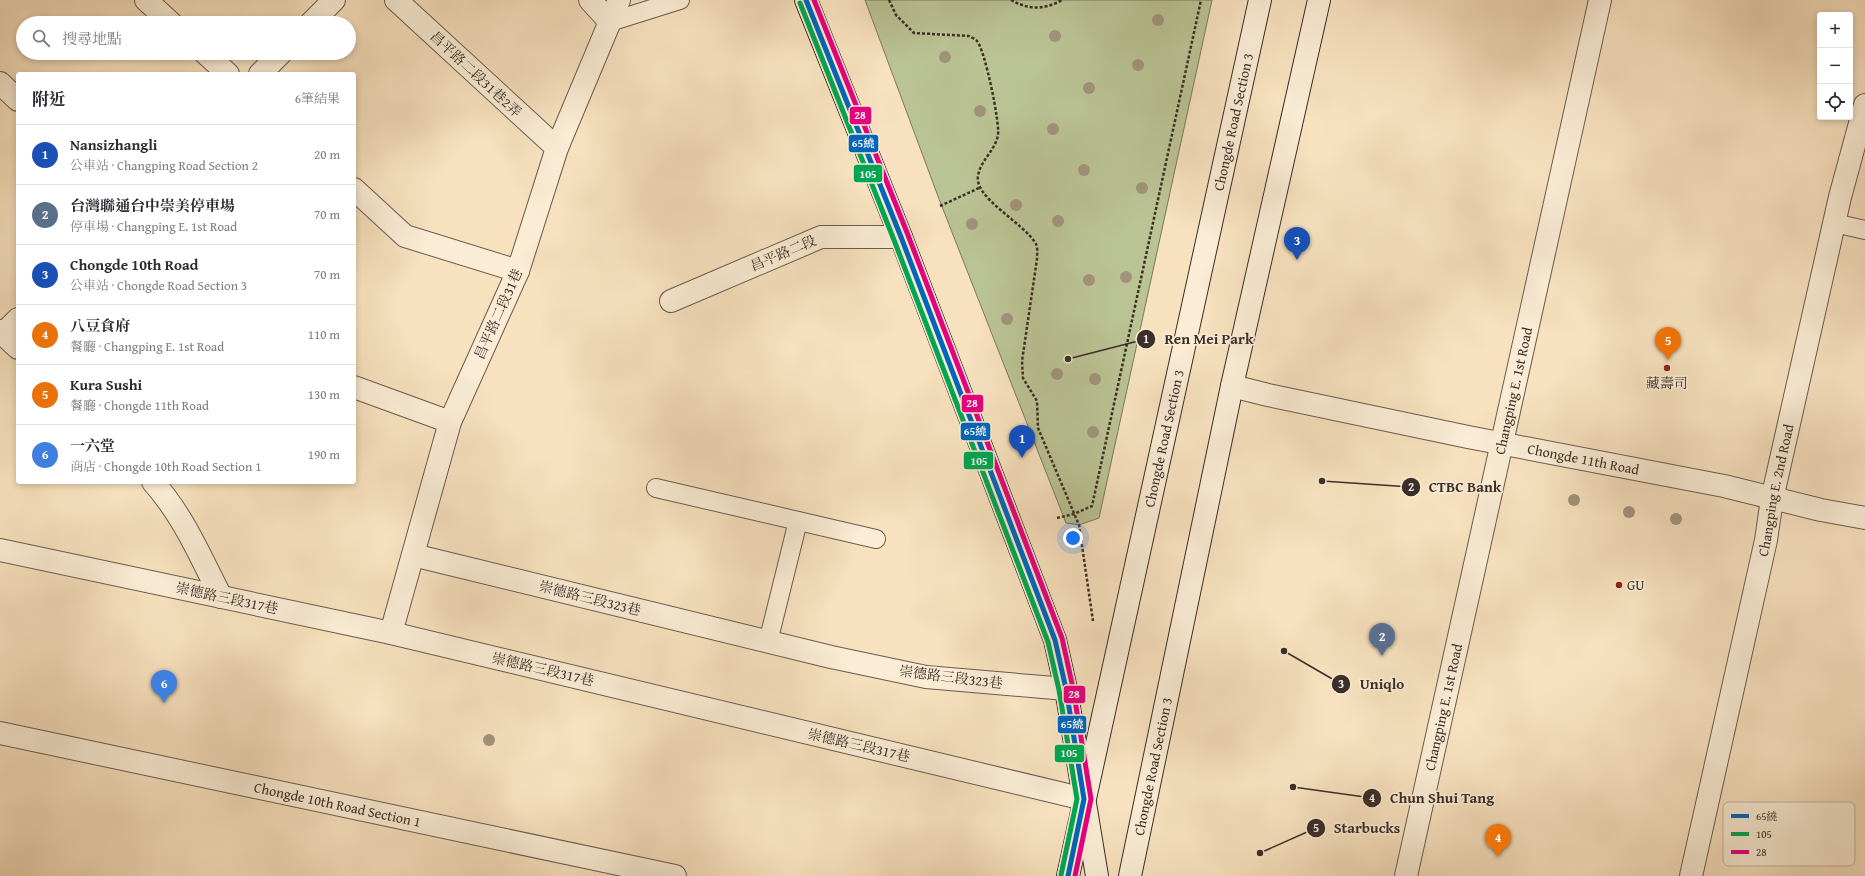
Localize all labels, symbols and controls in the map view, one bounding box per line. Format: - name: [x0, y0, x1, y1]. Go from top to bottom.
- map controls: [1817, 12, 1853, 120]
- button: +: [1817, 12, 1853, 48]
- search box: [16, 16, 356, 60]
- street label: 昌平路二段31巷2弄: [426, 26, 526, 122]
- icon: search: [30, 27, 52, 49]
- text: 搜尋地點: [62, 28, 122, 49]
- button: −: [1817, 48, 1853, 84]
- street label: Chongde Road Section 3: [1208, 51, 1258, 193]
- button: locate: [1817, 84, 1853, 120]
- text: 附近: [32, 86, 66, 111]
- text: 6筆結果: [295, 89, 340, 108]
- line badge: 28: [849, 106, 872, 125]
- text: 28: [854, 107, 866, 123]
- text: Nansizhangli: [70, 134, 157, 155]
- line badge: 65繞: [848, 134, 879, 153]
- text: 65繞: [852, 135, 875, 151]
- text: 1: [42, 145, 48, 164]
- text: 20 m: [314, 145, 340, 164]
- text: 公車站 · Changping Road Section 2: [70, 156, 258, 175]
- line badge: 105: [853, 164, 883, 183]
- text: 105: [859, 166, 877, 182]
- text: 台灣聯通台中崇美停車場: [70, 195, 235, 216]
- text: 2: [42, 205, 48, 224]
- text: 70 m: [314, 205, 340, 224]
- text: 停車場 · Changping E. 1st Road: [70, 217, 237, 236]
- pin: 3: [1284, 227, 1310, 260]
- street label: 昌平路二段: [747, 230, 819, 276]
- text: Chongde 10th Road: [70, 254, 198, 275]
- text: 3: [42, 265, 48, 284]
- text: 70 m: [314, 265, 340, 284]
- street label: 昌平路二段31巷: [469, 265, 527, 363]
- text: 公車站 · Chongde Road Section 3: [70, 276, 247, 295]
- text: 八豆食府: [70, 315, 130, 336]
- text: 4: [42, 325, 48, 344]
- text: 110 m: [308, 325, 340, 344]
- callout: Ren Mei Park: [1136, 325, 1261, 352]
- street label: Changping E. 1st Road: [1490, 325, 1537, 456]
- pin: 5: [1655, 327, 1681, 360]
- text: Ren Mei Park: [1165, 328, 1254, 349]
- text: 1: [1143, 330, 1149, 347]
- text: 餐廳 · Changping E. 1st Road: [70, 337, 224, 356]
- marker: 藏壽司: [1662, 363, 1672, 373]
- street label: Chongde Road Section 3: [1139, 368, 1189, 509]
- place label: 藏壽司: [1646, 373, 1688, 393]
- text: Kura Sushi: [70, 374, 142, 395]
- text: 5: [42, 385, 48, 404]
- text: 130 m: [308, 385, 340, 404]
- line badge: 28: [961, 394, 984, 413]
- text: 28: [966, 395, 978, 411]
- text: 餐廳 · Chongde 11th Road: [70, 396, 209, 415]
- line badge: 65繞: [960, 422, 991, 441]
- street label: Changping E. 2nd Road: [1753, 422, 1799, 558]
- text: 65繞: [964, 423, 987, 439]
- pin: 1: [1009, 425, 1035, 458]
- text: 一六堂: [70, 435, 115, 456]
- street label: Chongde 11th Road: [1526, 439, 1642, 480]
- text: 6: [42, 445, 48, 464]
- text: 190 m: [308, 445, 340, 464]
- line badge: 105: [963, 451, 994, 470]
- text: 105: [970, 453, 988, 469]
- text: 商店 · Chongde 10th Road Section 1: [70, 457, 261, 476]
- callout: CTBC Bank: [1401, 474, 1509, 501]
- text: CTBC Bank: [1429, 476, 1502, 497]
- text: 2: [1408, 478, 1414, 495]
- your location: [1063, 528, 1083, 548]
- place label: GU: [1627, 575, 1644, 595]
- street label: 崇德路三段323巷: [537, 576, 643, 620]
- street label: 崇德路三段317巷: [174, 577, 280, 619]
- marker: GU: [1614, 580, 1624, 590]
- pin: 2: [1369, 623, 1395, 656]
- street label: Changping E. 1st Road: [1420, 641, 1467, 773]
- street label: 崇德路三段317巷: [490, 648, 596, 690]
- street label: 崇德路三段323巷: [898, 661, 1004, 693]
- pin: 6: [151, 670, 177, 703]
- callout: Uniqlo: [1331, 670, 1412, 697]
- text: Uniqlo: [1360, 673, 1404, 694]
- text: 3: [1338, 675, 1344, 692]
- line badge: 28: [1063, 685, 1086, 704]
- text: 28: [1068, 686, 1080, 702]
- street label: Chongde Road Section 3: [1129, 696, 1177, 837]
- line badge: 65繞: [1057, 715, 1087, 734]
- text: 65繞: [1061, 716, 1084, 732]
- street label: 崇德路三段317巷: [806, 724, 912, 766]
- line badge: 105: [1054, 744, 1085, 763]
- text: 105: [1060, 745, 1078, 761]
- street label: Chongde 10th Road Section 1: [252, 777, 423, 832]
- callout: Chun Shui Tang: [1362, 784, 1502, 811]
- text: Chun Shui Tang: [1390, 787, 1494, 808]
- text: 4: [1369, 789, 1375, 806]
- legend: [1723, 802, 1855, 866]
- text: 65繞: [1756, 808, 1778, 824]
- callout: Starbucks: [1306, 814, 1409, 841]
- text: Starbucks: [1334, 817, 1400, 838]
- text: 5: [1313, 819, 1319, 836]
- pin: 4: [1485, 824, 1511, 857]
- text: 105: [1756, 826, 1772, 842]
- text: 28: [1756, 844, 1767, 860]

